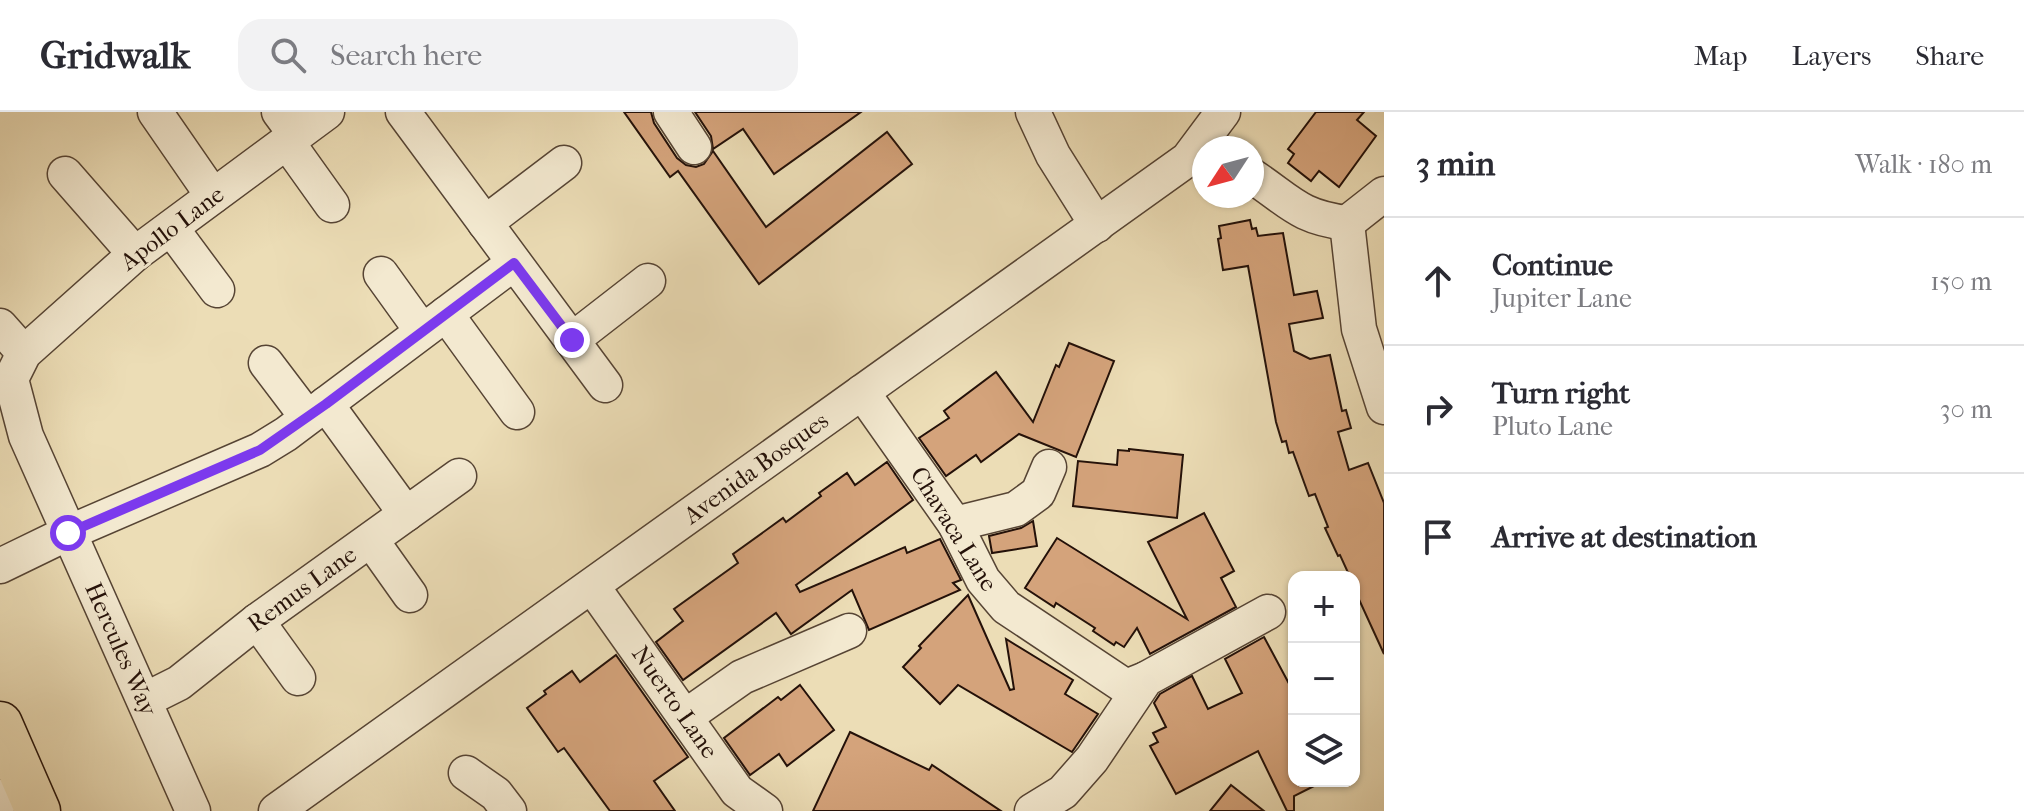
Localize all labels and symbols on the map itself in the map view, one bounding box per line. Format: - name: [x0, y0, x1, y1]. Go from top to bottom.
- north arrow: [1192, 136, 1264, 208]
- street label: Apollo Lane: [114, 180, 229, 277]
- route end: [554, 322, 590, 358]
- street label: Avenida Bosques: [677, 406, 834, 530]
- street label: Chavaca Lane: [905, 462, 1003, 596]
- route start: [50, 515, 86, 551]
- street label: Remus Lane: [242, 540, 362, 638]
- street label: Hercules Way: [79, 578, 163, 721]
- street label: Nuerto Lane: [626, 640, 724, 764]

